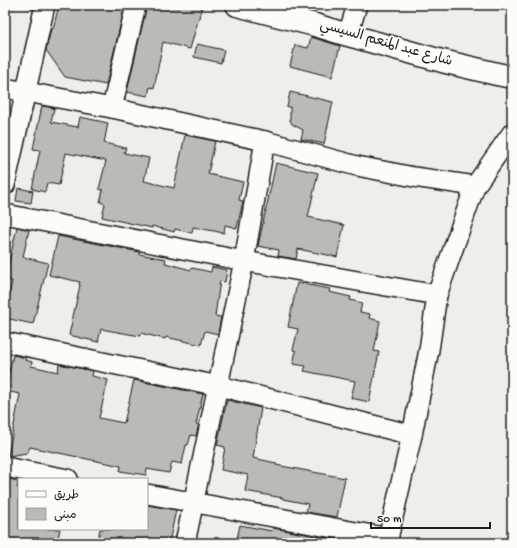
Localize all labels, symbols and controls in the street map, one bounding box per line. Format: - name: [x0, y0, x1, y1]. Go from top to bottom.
- street label: شارع عبد المنعم السيسي: [317, 17, 454, 73]
- legend: [18, 478, 148, 530]
- text: طريق: [54, 489, 79, 503]
- scale bar: [371, 504, 490, 530]
- text: مبنى: [54, 509, 77, 523]
- text: 50 m: [377, 513, 402, 527]

